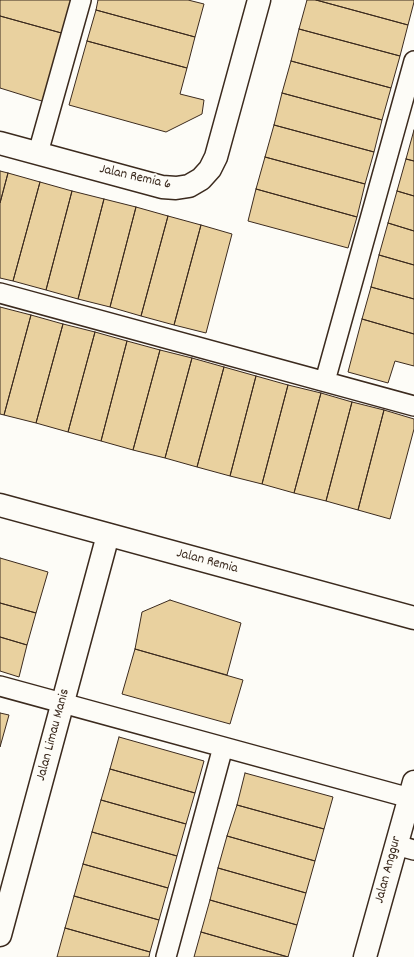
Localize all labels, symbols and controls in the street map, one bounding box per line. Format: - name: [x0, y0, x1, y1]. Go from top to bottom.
- street label: Jalan Remia 6: [98, 162, 172, 194]
- street label: Jalan Remia: [174, 546, 240, 578]
- street label: Jalan Limau Manis: [34, 687, 74, 783]
- street label: Jalan Anggur: [372, 835, 406, 905]

